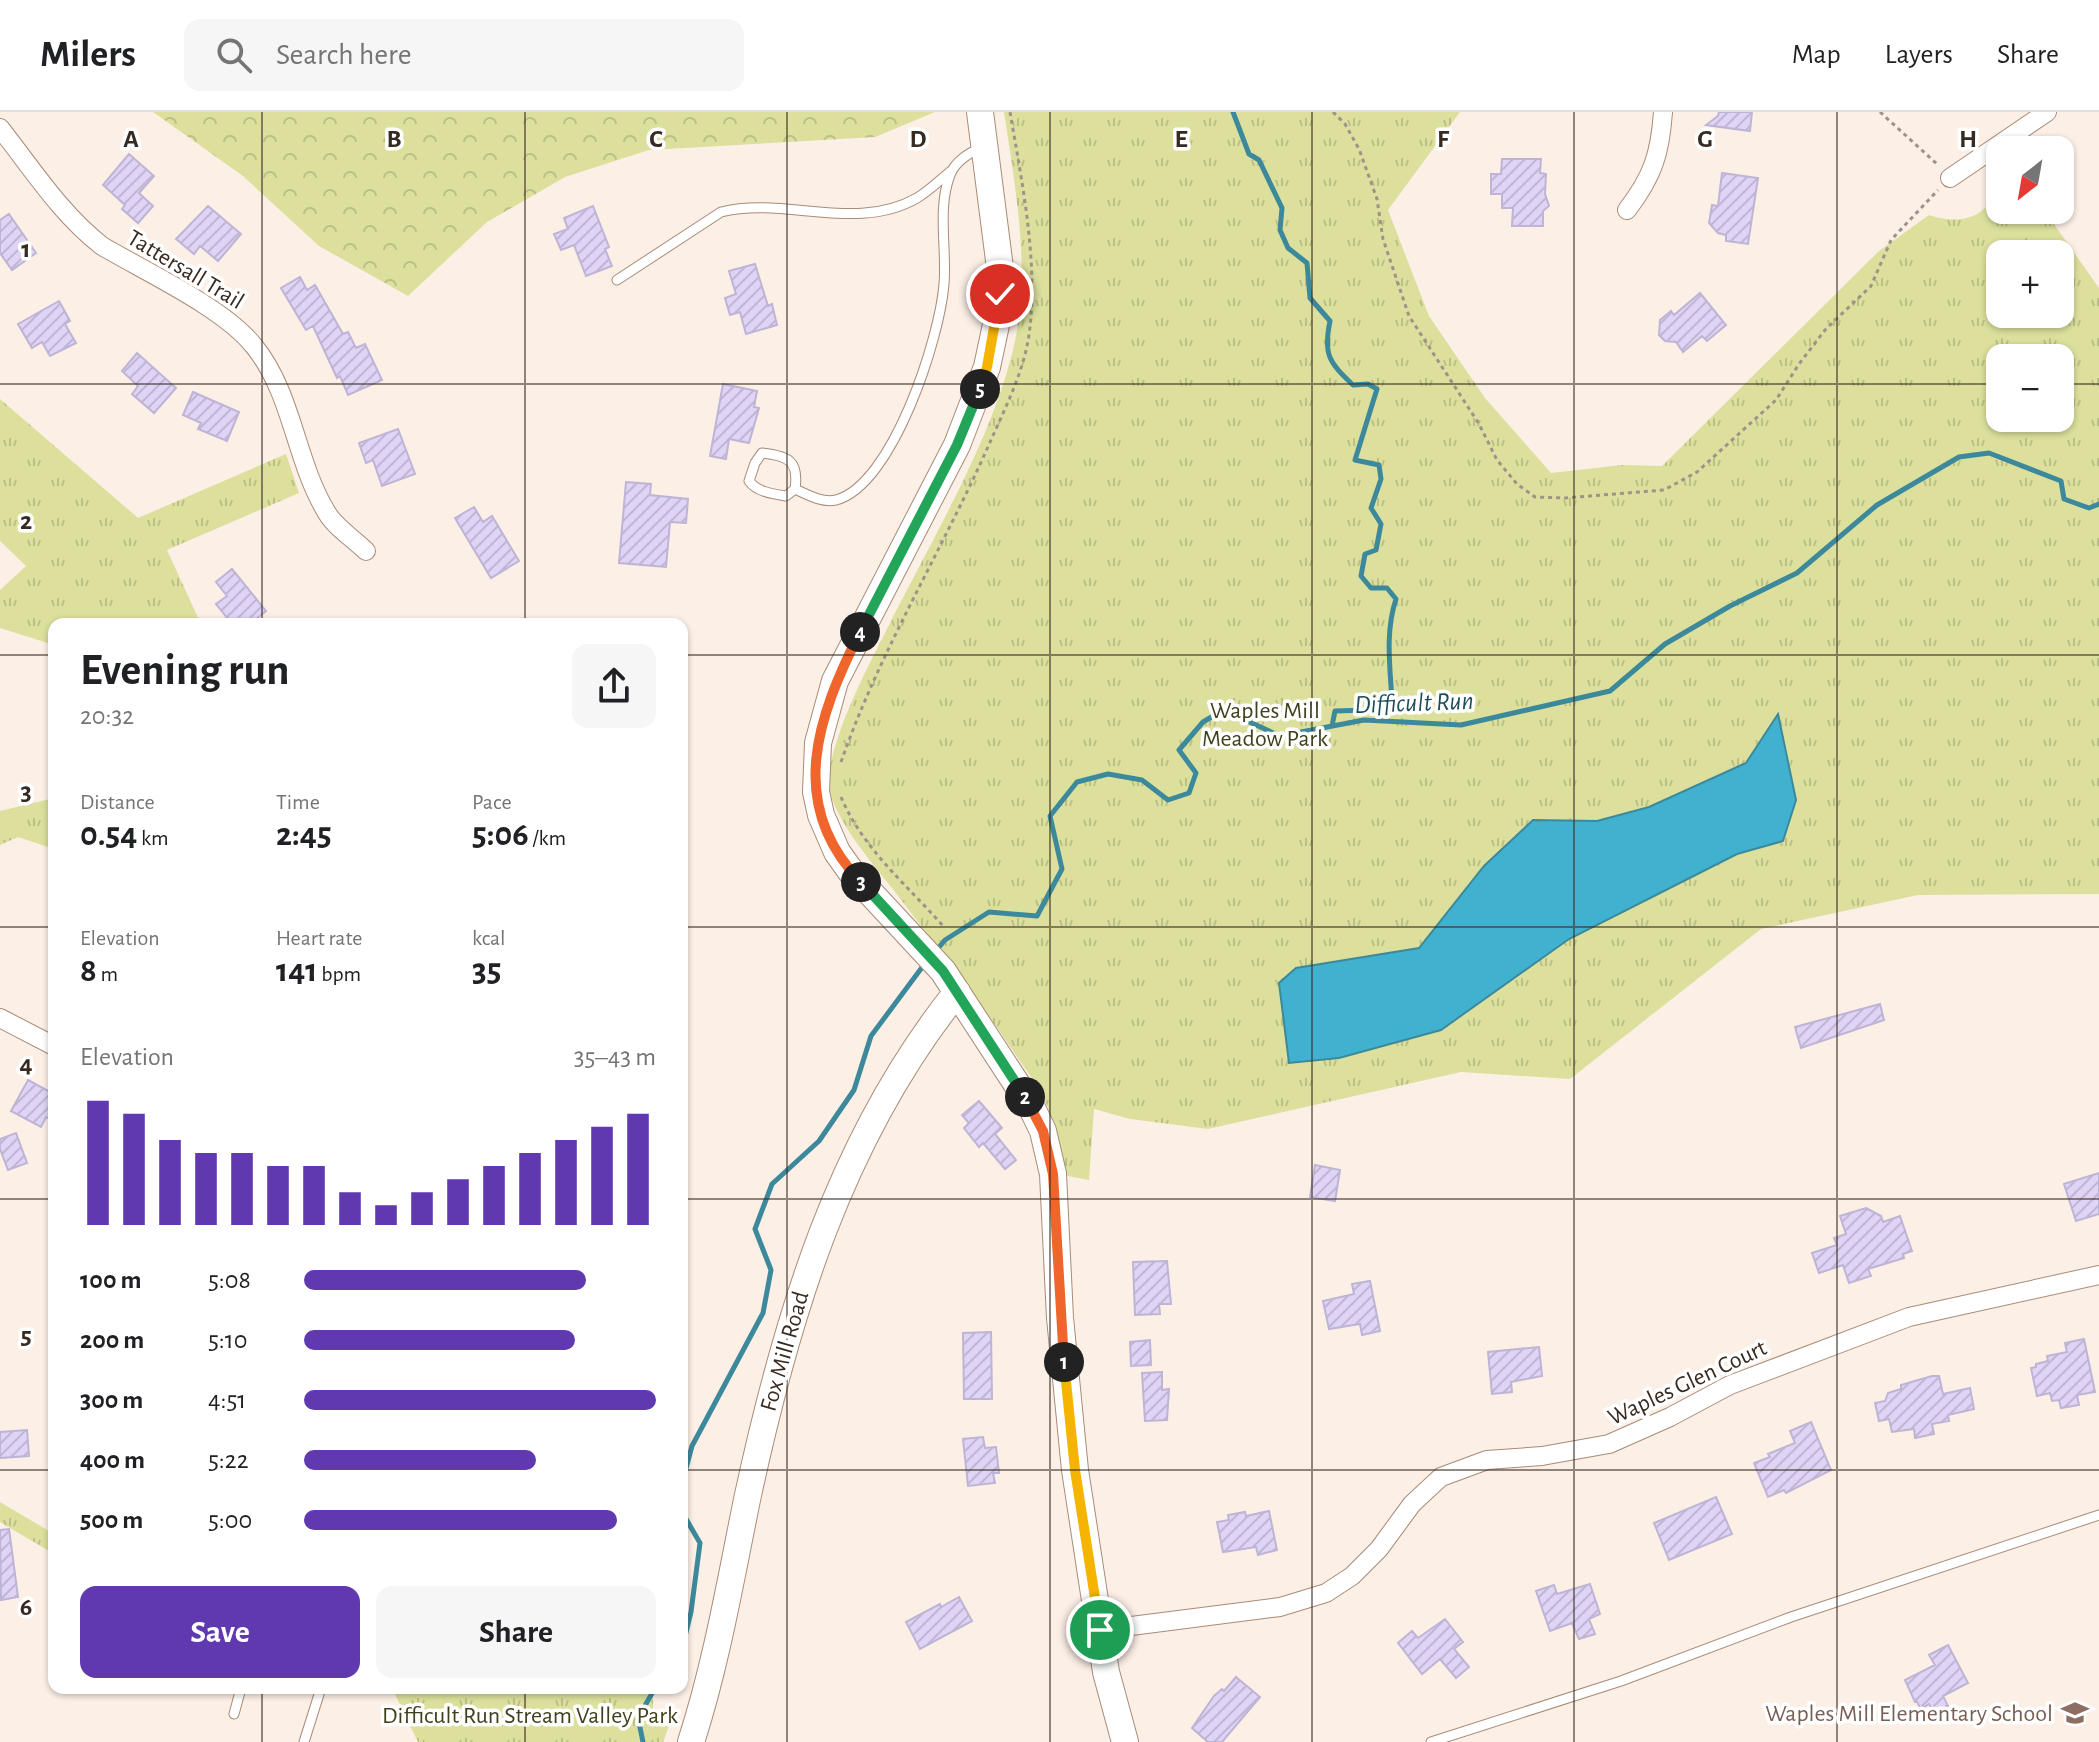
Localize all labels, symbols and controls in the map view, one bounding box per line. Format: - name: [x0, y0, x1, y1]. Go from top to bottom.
- search box: [184, 19, 744, 91]
- icon: search: [212, 33, 256, 77]
- text: Milers: [40, 36, 136, 74]
- text: Search here: [276, 40, 412, 70]
- text: Map: [1792, 41, 1841, 69]
- text: Layers: [1885, 41, 1953, 69]
- text: Share: [1997, 41, 2059, 69]
- text: A: [123, 126, 139, 152]
- text: B: [386, 126, 402, 152]
- text: C: [649, 126, 663, 152]
- text: D: [909, 126, 927, 152]
- text: E: [1174, 126, 1188, 152]
- text: F: [1437, 126, 1450, 152]
- text: G: [1697, 126, 1713, 152]
- text: H: [1959, 126, 1977, 152]
- north arrow: [1986, 136, 2074, 224]
- map controls: [1986, 136, 2074, 432]
- street label: Tattersall Trail: [123, 226, 248, 314]
- text: 1: [21, 236, 31, 262]
- button: +: [1986, 240, 2074, 328]
- pin: [966, 260, 1034, 328]
- icon: check: [978, 272, 1022, 316]
- button: −: [1986, 344, 2074, 432]
- pin: 5: [960, 369, 1000, 409]
- text: 5: [975, 378, 985, 400]
- text: 2: [20, 508, 32, 534]
- pin: 4: [840, 612, 880, 652]
- text: 4: [854, 621, 866, 643]
- button: share: [572, 644, 656, 728]
- text: Evening run: [80, 649, 289, 693]
- water label: Difficult Run: [1354, 688, 1474, 718]
- park label: Waples Mill Meadow Park: [1202, 699, 1328, 751]
- text: 20:32: [80, 703, 134, 729]
- text: 3: [20, 779, 32, 805]
- text: Distance: [80, 791, 155, 813]
- text: Time: [276, 791, 320, 813]
- text: Pace: [472, 791, 512, 813]
- text: 0.54: [80, 818, 137, 852]
- text: 2:45: [276, 818, 332, 852]
- text: 5:06: [472, 818, 529, 852]
- text: km: [137, 827, 169, 849]
- text: /km: [529, 827, 566, 849]
- pin: 3: [841, 862, 881, 902]
- text: 3: [856, 871, 866, 893]
- text: Elevation: [80, 927, 160, 949]
- text: Heart rate: [276, 927, 362, 949]
- text: kcal: [472, 927, 506, 949]
- text: 8: [80, 954, 97, 988]
- text: 141: [276, 954, 318, 988]
- text: 35: [472, 954, 501, 988]
- text: m: [97, 963, 118, 985]
- text: bpm: [318, 963, 361, 985]
- text: Elevation: [80, 1044, 174, 1070]
- text: 35–43 m: [574, 1044, 656, 1070]
- text: 4: [19, 1051, 33, 1077]
- pin: 2: [1005, 1077, 1045, 1117]
- text: 2: [1020, 1086, 1030, 1108]
- text: 100 m: [80, 1267, 141, 1293]
- text: 5:08: [208, 1267, 251, 1293]
- street label: Fox Mill Road: [756, 1289, 814, 1414]
- text: 5: [20, 1323, 32, 1349]
- text: 200 m: [80, 1327, 144, 1353]
- text: 5:10: [208, 1327, 248, 1353]
- street label: Waples Glen Court: [1604, 1336, 1771, 1430]
- pin: 1: [1044, 1342, 1084, 1382]
- text: 1: [1060, 1351, 1068, 1373]
- text: 300 m: [80, 1387, 143, 1413]
- text: 4:51: [208, 1387, 246, 1413]
- text: 400 m: [80, 1447, 145, 1473]
- text: 5:22: [208, 1447, 248, 1473]
- text: 500 m: [80, 1507, 143, 1533]
- text: 5:00: [208, 1507, 252, 1533]
- button: Save: [80, 1586, 360, 1678]
- button: Share: [376, 1586, 656, 1678]
- text: 6: [20, 1594, 32, 1620]
- pin: [1066, 1596, 1134, 1664]
- icon: arrive: [1078, 1608, 1122, 1652]
- school or university icon: Waples Mill Elementary School: [2060, 1698, 2090, 1728]
- place label: Waples Mill Elementary School: [1765, 1702, 2053, 1726]
- park label: Difficult Run Stream Valley Park: [382, 1704, 678, 1728]

